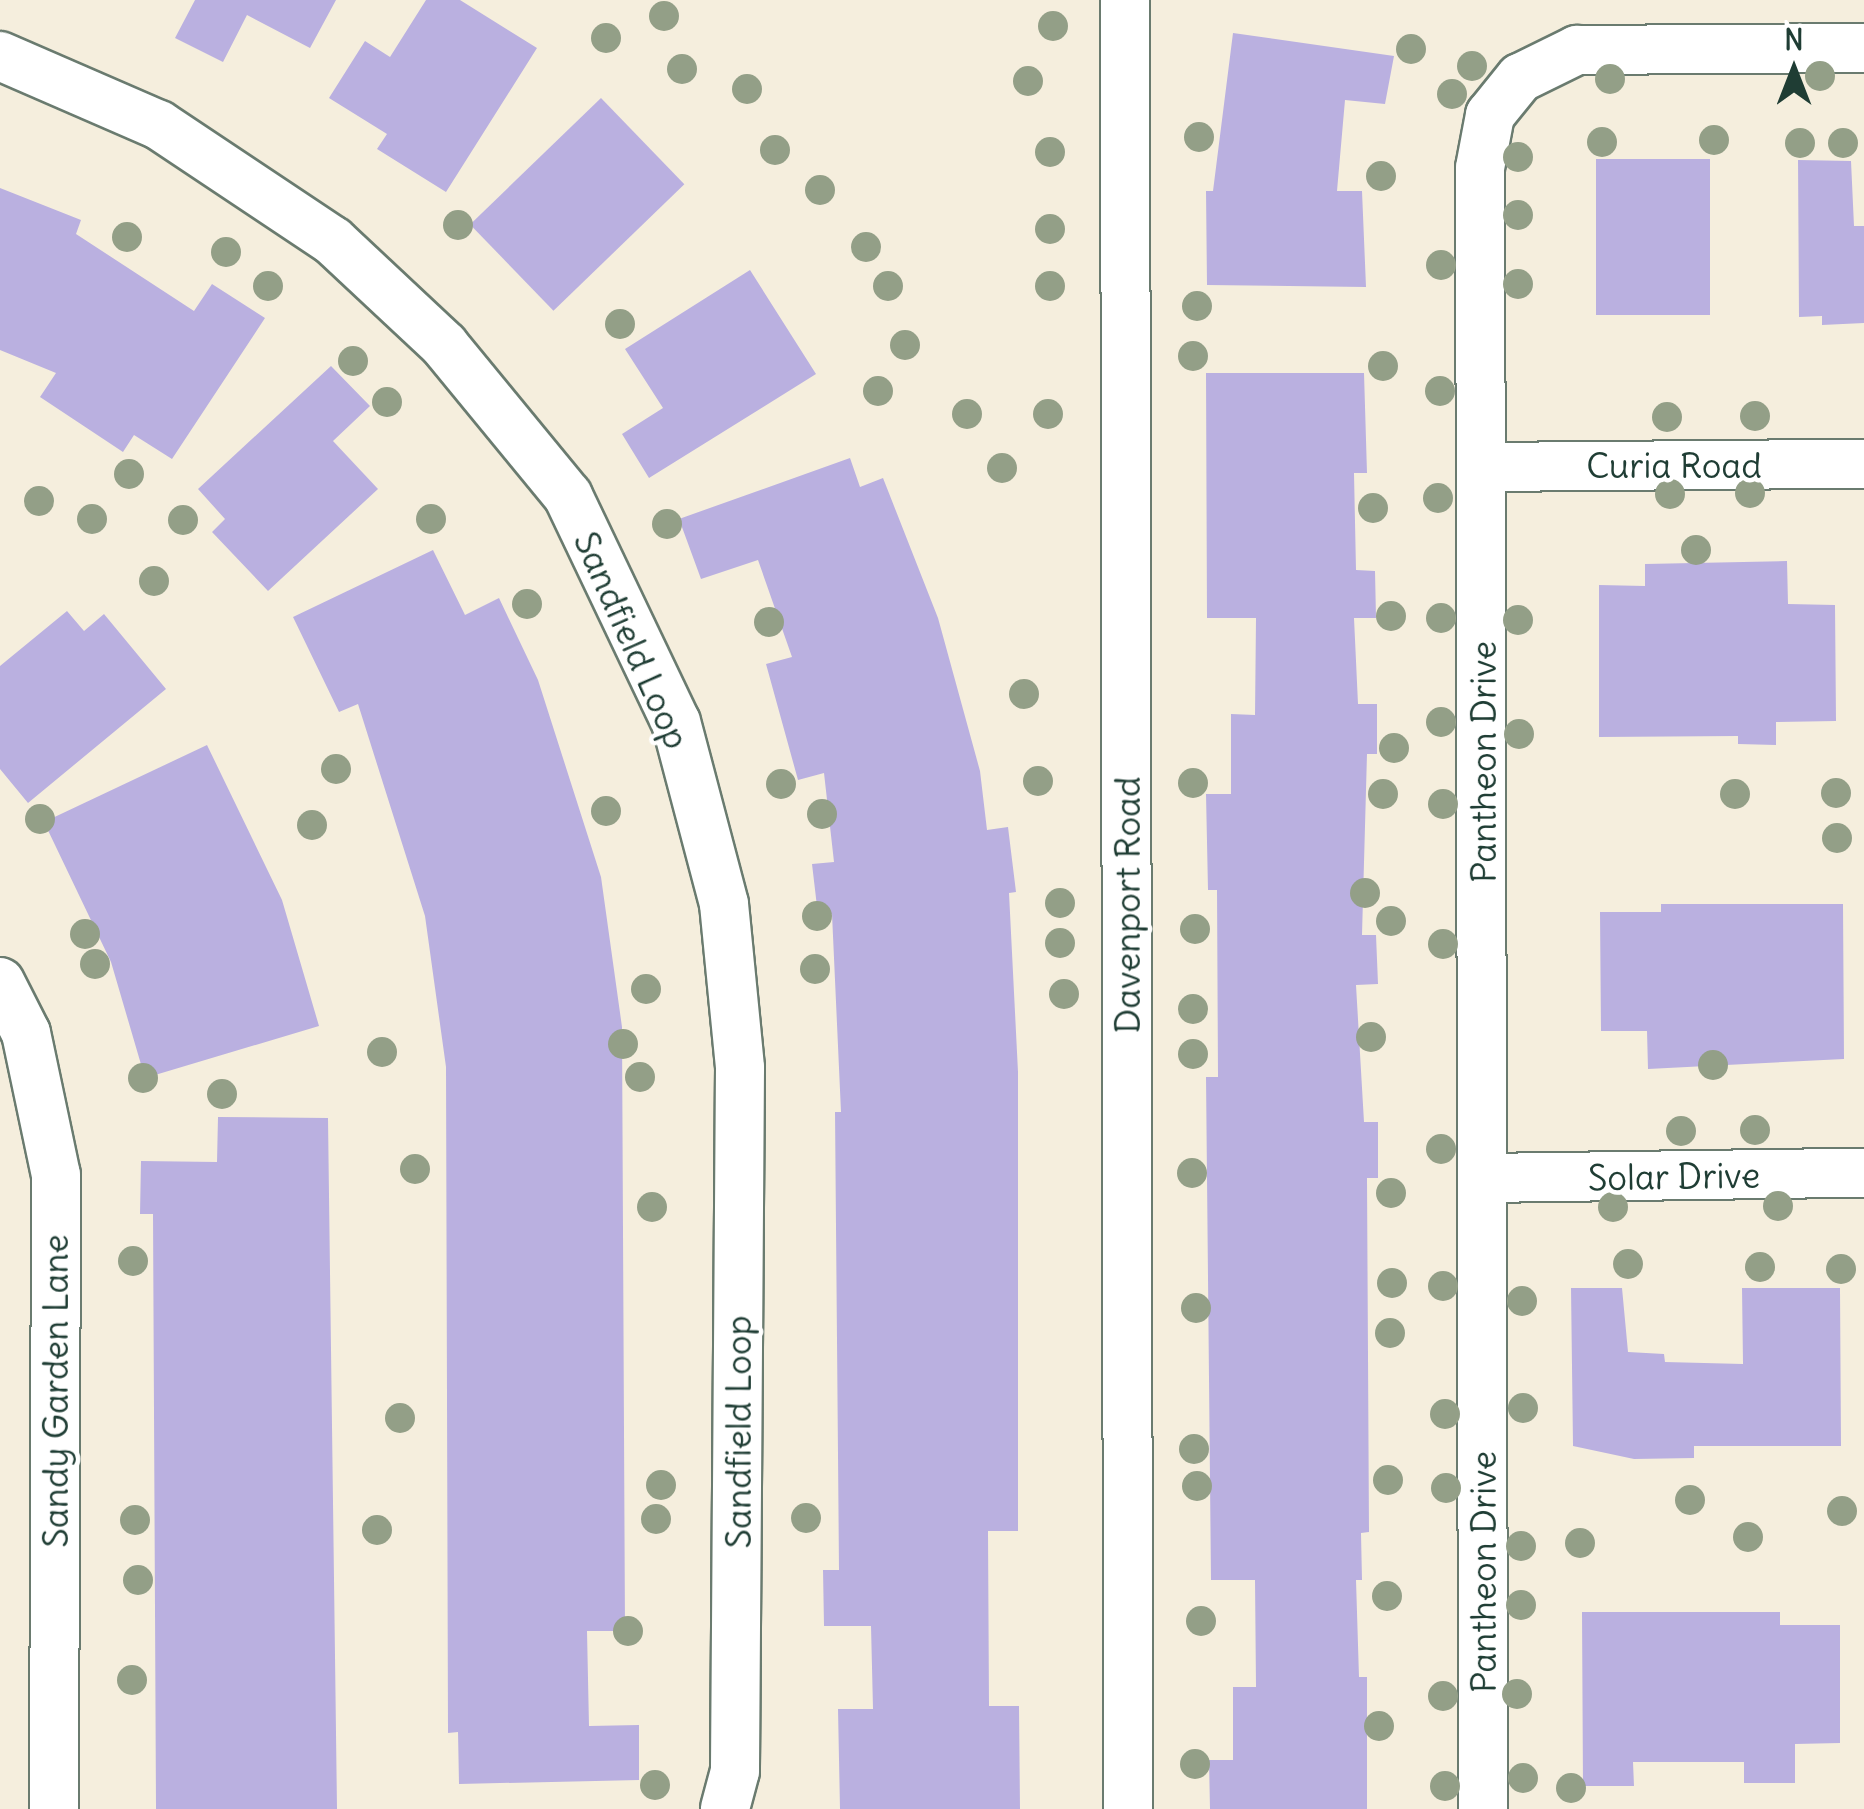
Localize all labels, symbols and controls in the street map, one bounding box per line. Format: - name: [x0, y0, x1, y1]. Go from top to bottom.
- north arrow: [1744, 20, 1844, 120]
- text: N: [1784, 22, 1804, 58]
- street label: Curia Road: [1586, 444, 1762, 486]
- street label: Sandfield Loop: [565, 525, 699, 755]
- street label: Pantheon Drive: [1462, 641, 1504, 883]
- street label: Davenport Road: [1106, 776, 1148, 1034]
- street label: Solar Drive: [1587, 1153, 1761, 1199]
- street label: Sandy Garden Lane: [34, 1234, 76, 1548]
- street label: Sandfield Loop: [717, 1315, 759, 1549]
- street label: Pantheon Drive: [1462, 1451, 1504, 1693]

